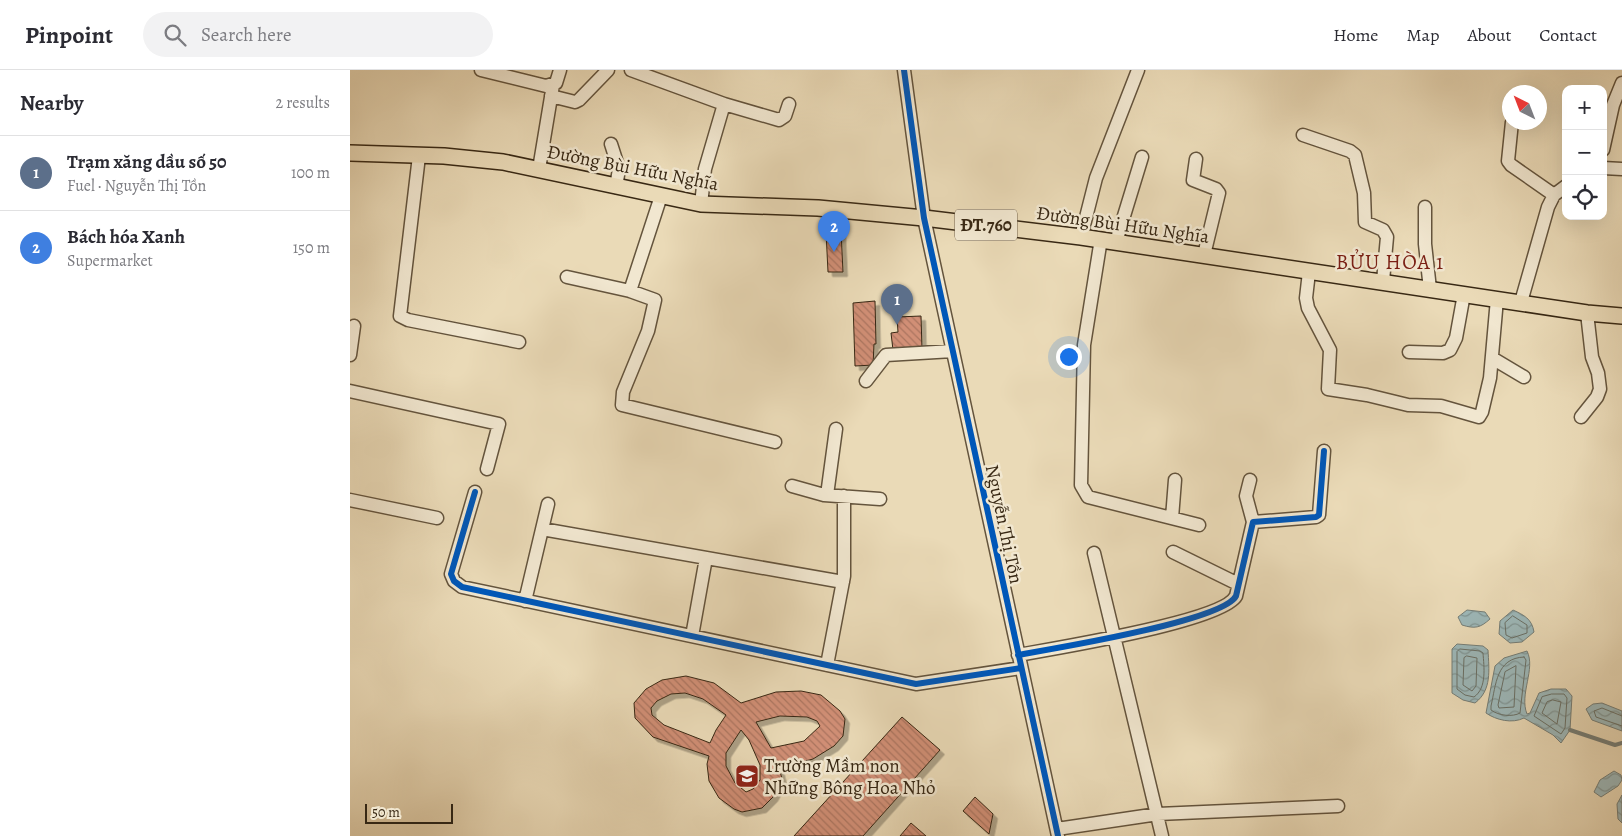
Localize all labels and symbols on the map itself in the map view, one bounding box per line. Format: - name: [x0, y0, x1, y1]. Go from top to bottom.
- north arrow: [1502, 85, 1547, 130]
- street label: Đường Bùi Hữu Nghĩa: [545, 139, 721, 197]
- street label: Đường Bùi Hữu Nghĩa: [1035, 200, 1211, 250]
- road number: ĐT.760: [955, 210, 1017, 240]
- pin: 2: [818, 211, 850, 252]
- district label: BỬU HÒA 1: [1336, 248, 1444, 276]
- pin: 1: [881, 284, 913, 325]
- your location: [1056, 344, 1082, 370]
- street label: Nguyễn Thị Tồn: [979, 462, 1029, 586]
- place label: Trường Mầm non Những Bông Hoa Nhỏ: [764, 753, 936, 801]
- school or university icon: Trường Mầm non Những Bông Hoa Nhỏ: [734, 763, 760, 789]
- scale bar: [365, 801, 452, 824]

